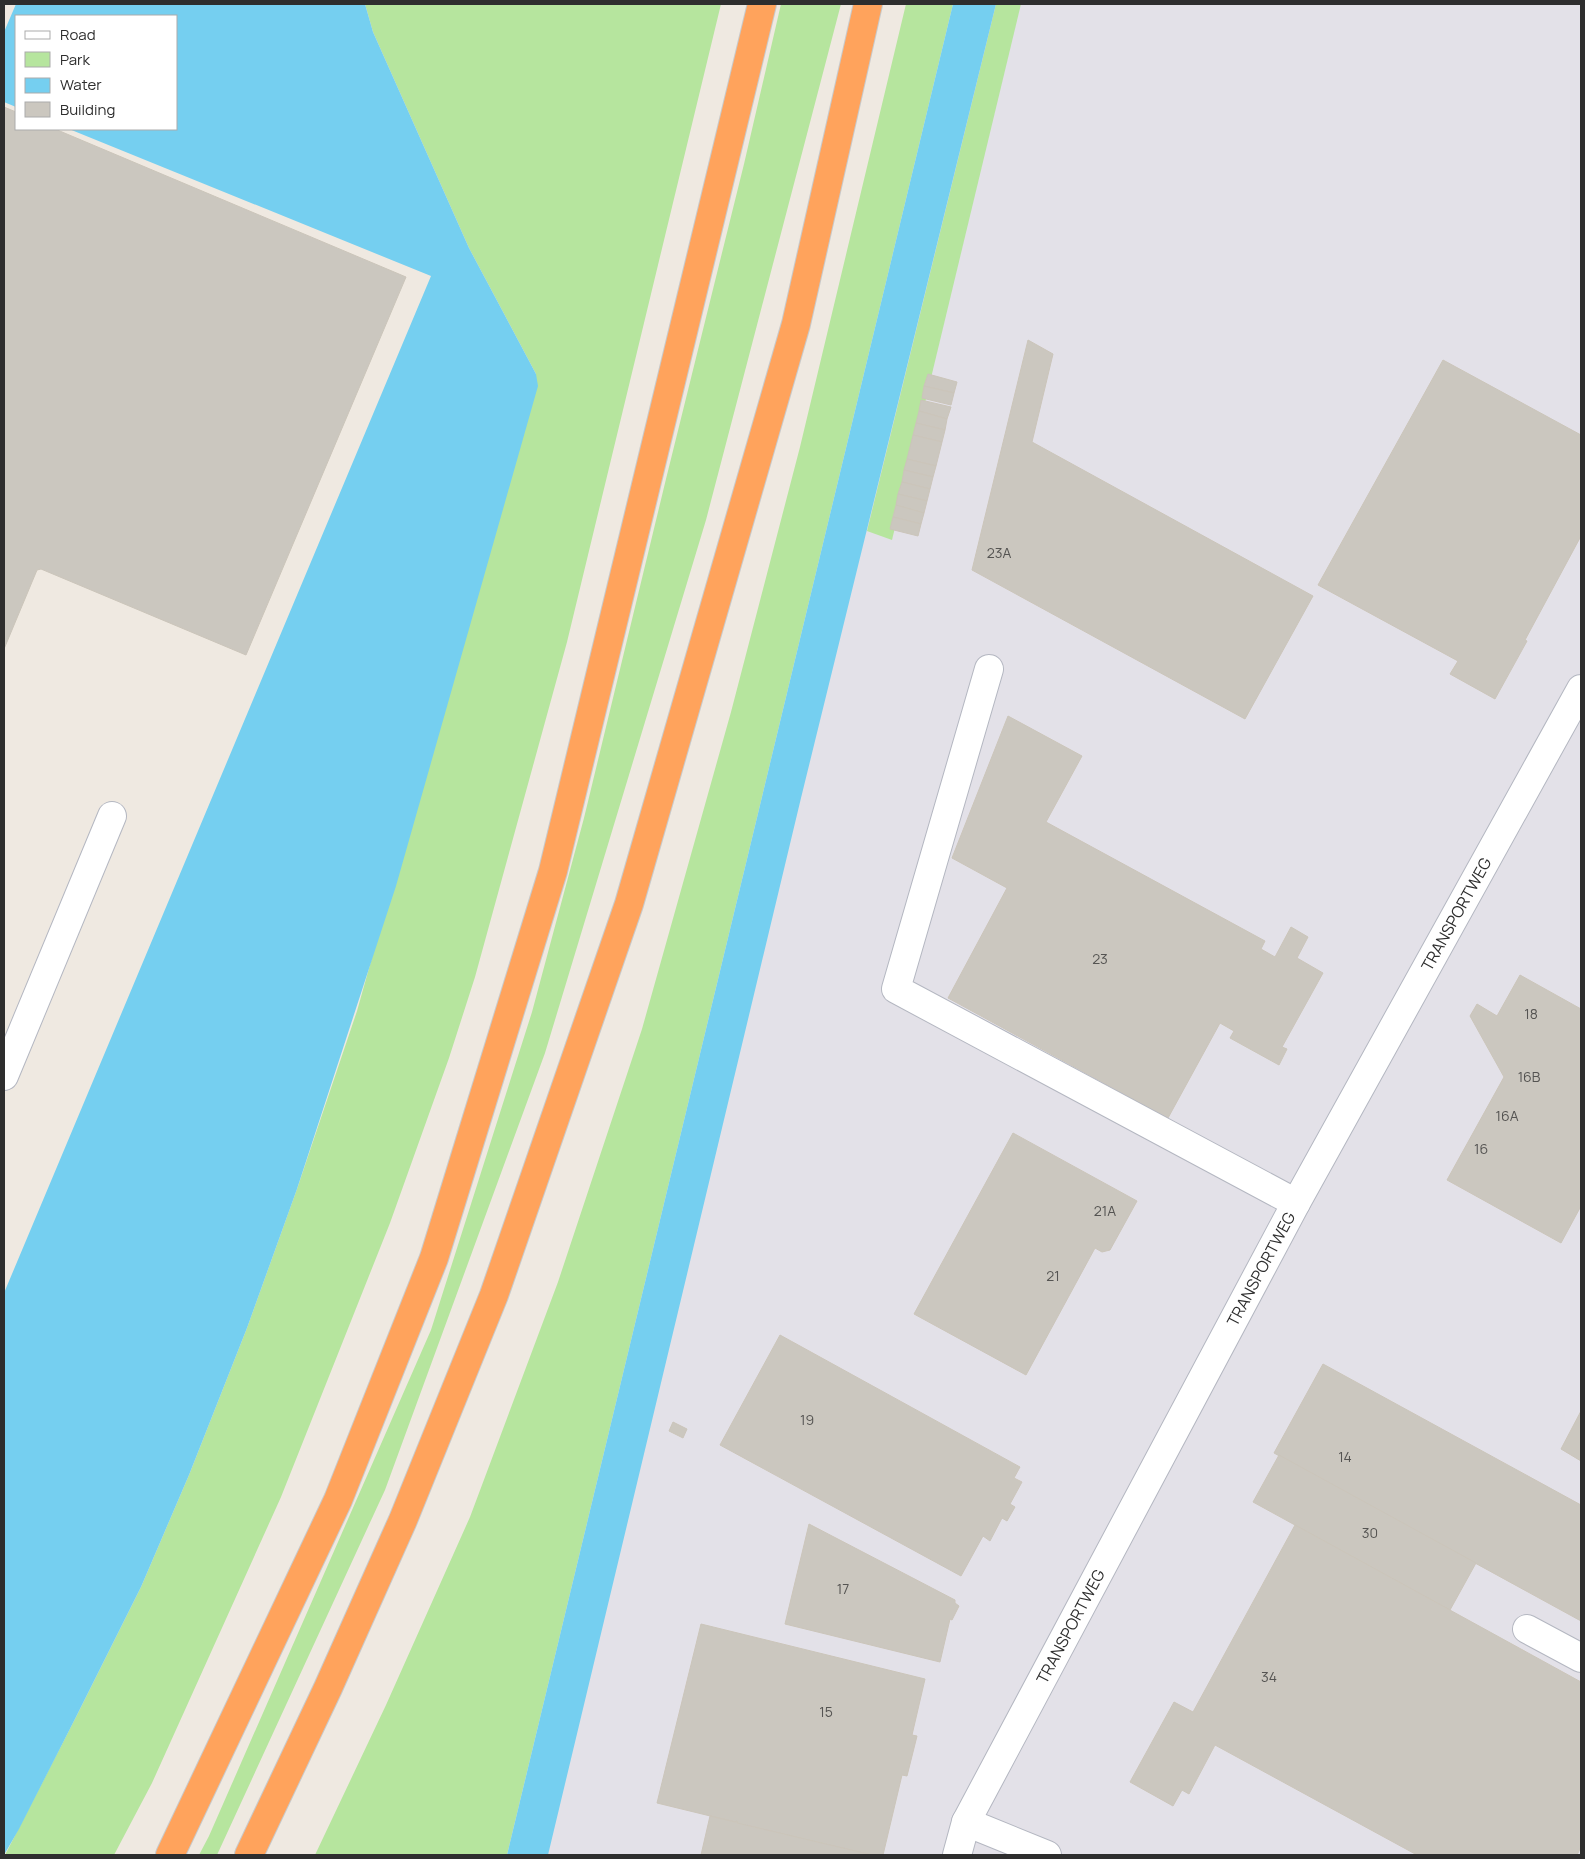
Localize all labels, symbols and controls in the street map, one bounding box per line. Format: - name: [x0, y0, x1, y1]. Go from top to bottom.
- legend: [15, 15, 178, 130]
- text: Road: [60, 24, 96, 45]
- text: Park: [60, 49, 90, 70]
- text: Water: [60, 74, 102, 95]
- text: Building: [60, 99, 115, 120]
- house number: 23A: [987, 543, 1011, 562]
- street label: TRANSPORTWEG: [1416, 854, 1496, 975]
- house number: 23: [1092, 949, 1108, 968]
- house number: 18: [1524, 1004, 1538, 1023]
- house number: 16B: [1518, 1067, 1541, 1086]
- house number: 16A: [1495, 1106, 1519, 1125]
- house number: 16: [1474, 1139, 1488, 1158]
- house number: 21A: [1094, 1201, 1116, 1220]
- street label: TRANSPORTWEG: [1221, 1208, 1300, 1330]
- house number: 21: [1046, 1266, 1060, 1285]
- house number: 19: [800, 1410, 814, 1429]
- house number: 14: [1338, 1447, 1352, 1466]
- house number: 30: [1362, 1523, 1378, 1542]
- street label: TRANSPORTWEG: [1031, 1565, 1110, 1687]
- house number: 17: [837, 1579, 849, 1598]
- house number: 34: [1261, 1667, 1277, 1686]
- house number: 15: [819, 1702, 833, 1721]

